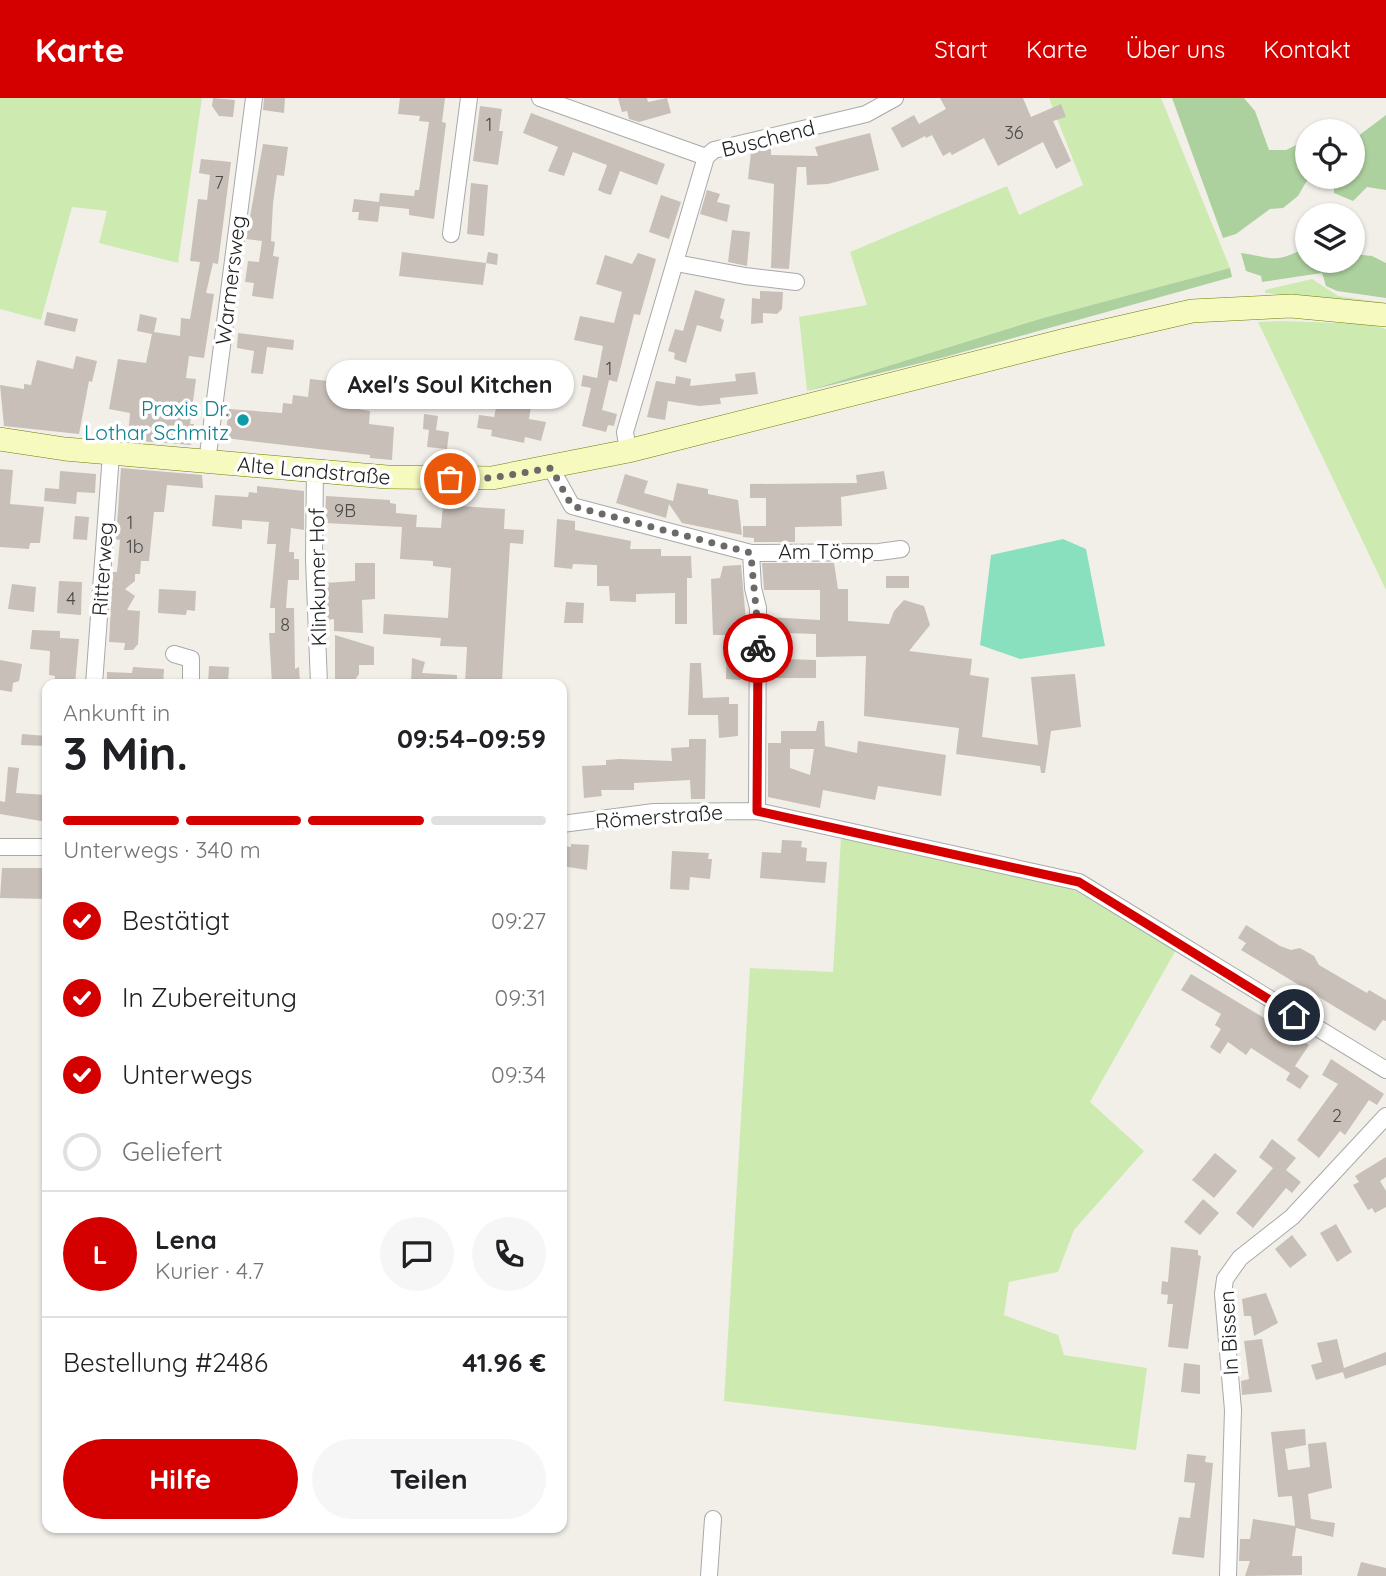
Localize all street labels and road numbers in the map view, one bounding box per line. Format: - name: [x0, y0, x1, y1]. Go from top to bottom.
- street label: Buschend: [719, 114, 817, 162]
- street label: Warmersweg: [209, 214, 251, 346]
- street label: Alte Landstraße: [236, 450, 392, 490]
- street label: Klinkumer Hof: [303, 507, 331, 647]
- street label: Ritterweg: [86, 521, 118, 617]
- street label: Am Tömp: [778, 538, 874, 564]
- street label: Römerstraße: [594, 799, 724, 833]
- street label: In Bissen: [1213, 1290, 1243, 1376]

